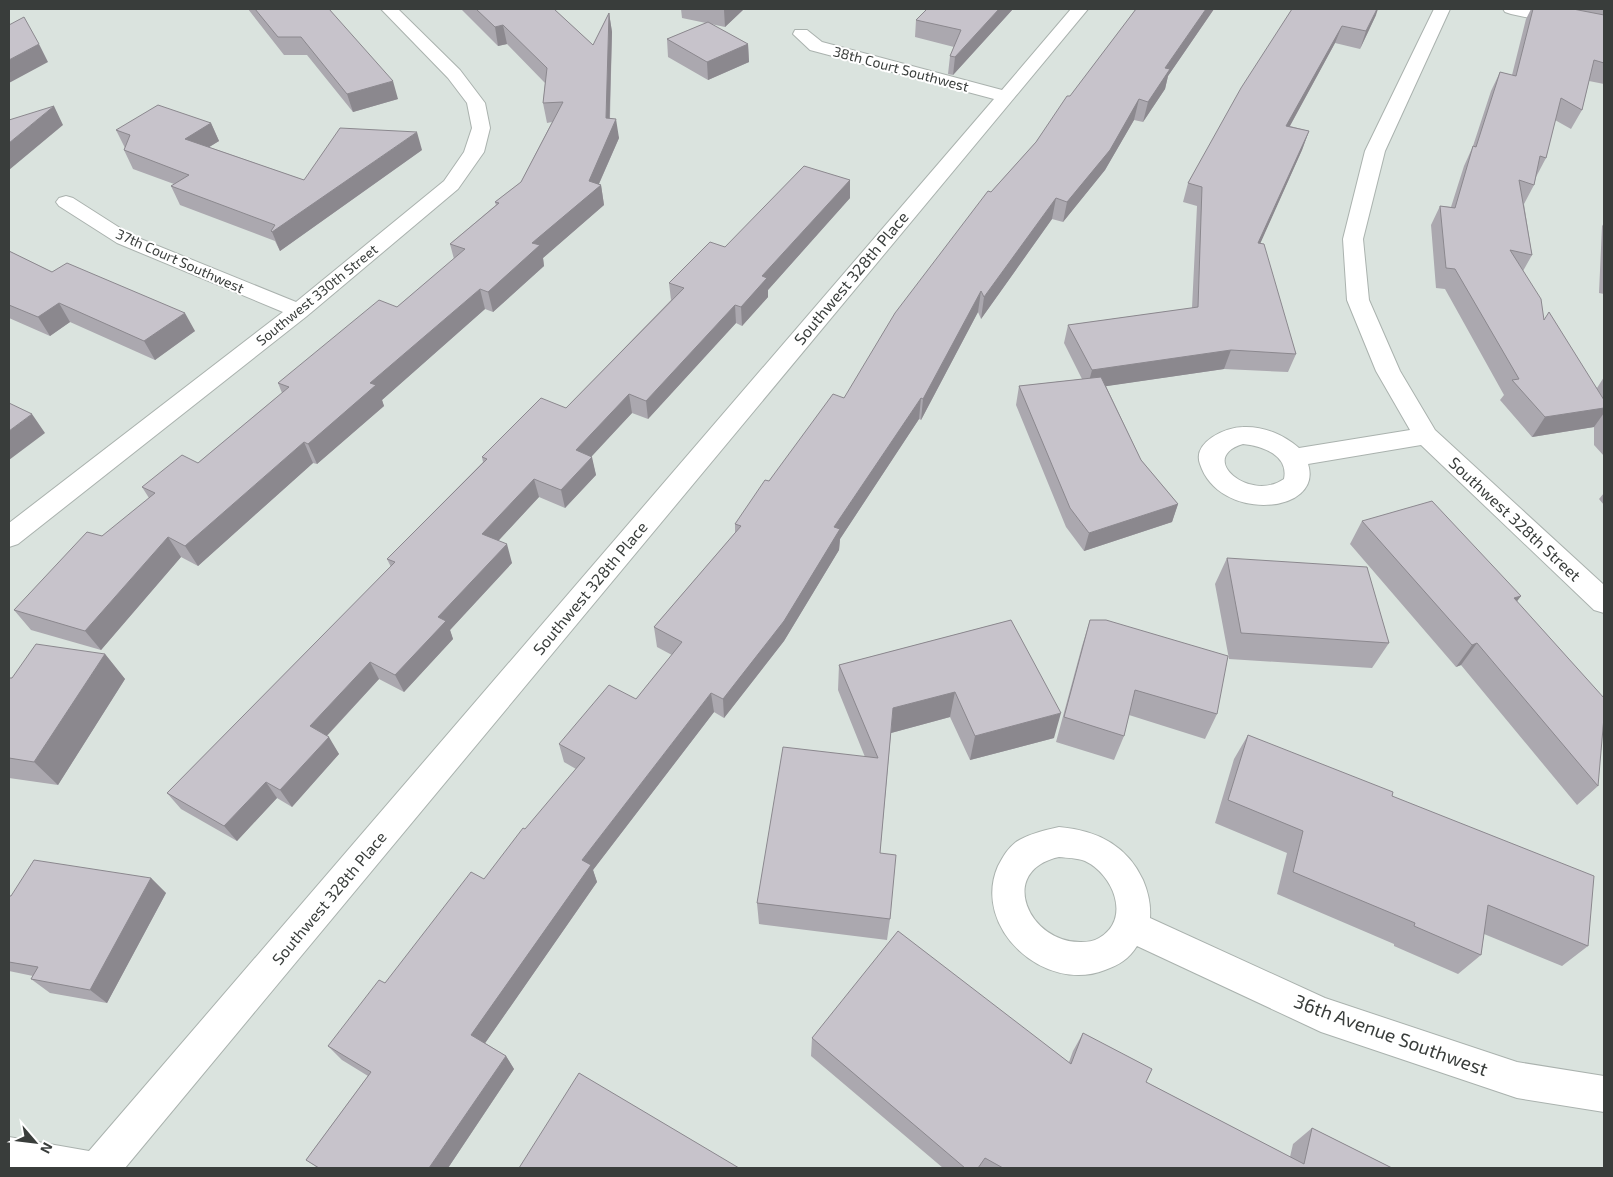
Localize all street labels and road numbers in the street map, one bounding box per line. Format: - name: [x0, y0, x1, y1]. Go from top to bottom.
- street label: 38th Court Southwest: [832, 42, 971, 95]
- street label: Southwest 328th Place: [789, 207, 912, 348]
- street label: 37th Court Southwest: [114, 225, 247, 296]
- street label: Southwest 330th Street: [253, 240, 381, 349]
- street label: Southwest 328th Street: [1446, 453, 1585, 585]
- street label: Southwest 328th Place: [528, 517, 651, 658]
- street label: Southwest 328th Place: [267, 827, 390, 968]
- street label: 36th Avenue Southwest: [1291, 989, 1491, 1080]

